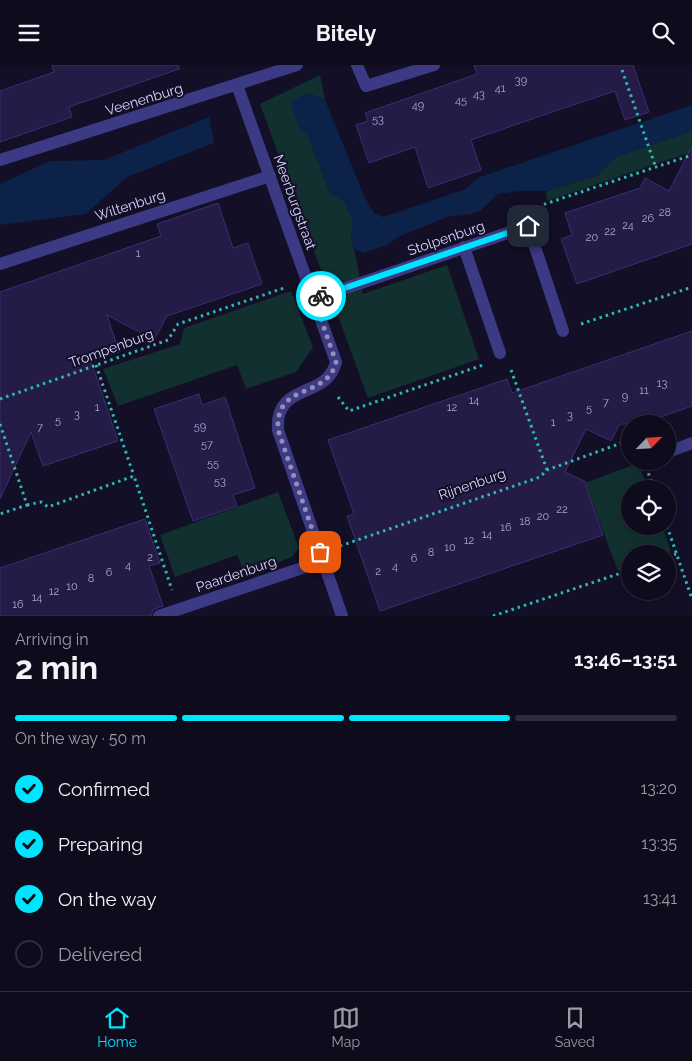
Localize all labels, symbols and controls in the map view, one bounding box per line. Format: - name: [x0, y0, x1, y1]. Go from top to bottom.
- icon: menu: [15, 19, 43, 47]
- icon: search: [649, 19, 677, 47]
- text: Bitely: [316, 20, 376, 46]
- house number: 39: [515, 74, 527, 87]
- street label: Veenenburg: [103, 80, 185, 118]
- house number: 41: [495, 82, 506, 95]
- house number: 43: [473, 88, 485, 101]
- house number: 45: [455, 94, 467, 107]
- house number: 49: [412, 99, 424, 112]
- house number: 53: [372, 113, 384, 126]
- street label: Meerburgstraat: [270, 152, 320, 252]
- street label: Wiltenburg: [93, 186, 167, 224]
- pin: [507, 205, 549, 247]
- house number: 28: [659, 206, 671, 219]
- icon: home: [514, 212, 542, 240]
- house number: 26: [642, 212, 655, 225]
- street label: Stolpenburg: [405, 217, 487, 259]
- house number: 24: [622, 219, 634, 232]
- house number: 22: [604, 225, 616, 238]
- house number: 20: [586, 231, 598, 244]
- house number: 1: [136, 247, 141, 260]
- courier: [296, 271, 346, 321]
- icon: bike: [307, 282, 335, 310]
- street label: Trompenburg: [67, 325, 155, 371]
- house number: 13: [657, 377, 667, 390]
- house number: 11: [639, 384, 649, 397]
- house number: 9: [622, 390, 628, 403]
- house number: 14: [469, 394, 479, 407]
- house number: 7: [603, 396, 609, 409]
- house number: 1: [95, 401, 100, 414]
- house number: 12: [447, 401, 457, 414]
- house number: 5: [586, 402, 592, 415]
- house number: 3: [74, 408, 80, 421]
- house number: 3: [567, 409, 573, 422]
- house number: 5: [55, 414, 61, 427]
- north arrow: [621, 415, 676, 470]
- map controls: [621, 415, 676, 600]
- house number: 1: [551, 416, 556, 429]
- house number: 59: [194, 420, 206, 433]
- house number: 7: [37, 421, 43, 434]
- house number: 57: [201, 438, 213, 451]
- house number: 55: [207, 457, 219, 470]
- street label: Rijnenburg: [436, 465, 508, 503]
- house number: 53: [214, 475, 226, 488]
- button: locate: [621, 480, 676, 535]
- house number: 22: [556, 503, 568, 516]
- house number: 20: [537, 510, 549, 523]
- house number: 18: [519, 515, 531, 528]
- house number: 16: [500, 521, 512, 534]
- house number: 14: [482, 528, 492, 541]
- pin: [299, 531, 341, 573]
- house number: 12: [464, 534, 474, 547]
- icon: bag: [306, 538, 334, 566]
- house number: 10: [444, 541, 456, 554]
- button: layers: [621, 545, 676, 600]
- house number: 8: [428, 546, 434, 559]
- house number: 2: [147, 551, 153, 564]
- house number: 6: [411, 552, 418, 565]
- street label: Paardenburg: [194, 553, 278, 595]
- house number: 4: [125, 559, 131, 572]
- house number: 4: [392, 560, 398, 573]
- house number: 2: [375, 565, 381, 578]
- house number: 6: [106, 566, 113, 579]
- house number: 8: [88, 572, 94, 585]
- house number: 10: [66, 580, 78, 593]
- house number: 12: [49, 585, 59, 598]
- house number: 14: [32, 591, 42, 604]
- house number: 16: [12, 598, 24, 611]
- text: Arriving in: [15, 630, 89, 649]
- text: 13:46–13:51: [574, 648, 677, 670]
- text: 2 min: [15, 649, 98, 686]
- text: On the way · 50 m: [15, 729, 146, 748]
- icon: check: [15, 775, 43, 803]
- text: Confirmed: [58, 778, 150, 800]
- text: 13:20: [640, 779, 677, 798]
- icon: check: [15, 830, 43, 858]
- text: Preparing: [58, 833, 143, 855]
- text: 13:35: [641, 834, 677, 853]
- icon: check: [15, 885, 43, 913]
- text: On the way: [58, 888, 157, 910]
- text: 13:41: [643, 889, 677, 908]
- text: Delivered: [58, 943, 142, 965]
- tab: Home: [97, 1004, 137, 1050]
- tab: Map: [332, 1004, 360, 1050]
- tab: Saved: [555, 1004, 595, 1050]

